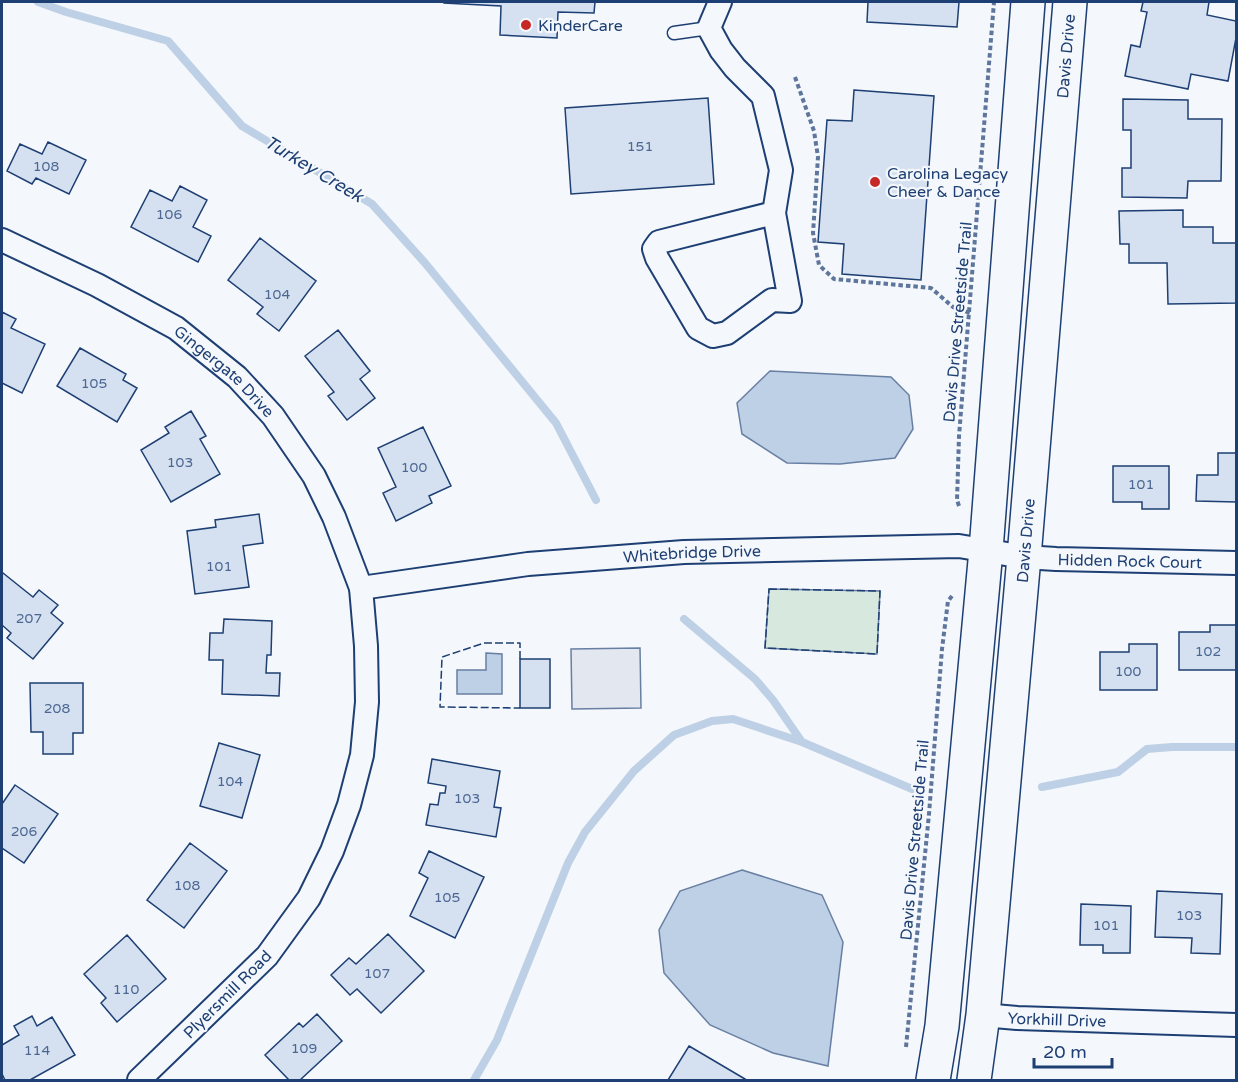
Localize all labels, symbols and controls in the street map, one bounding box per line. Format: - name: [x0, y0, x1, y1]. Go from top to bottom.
- street label: Davis Drive: [1053, 13, 1080, 99]
- place label: KinderCare: [538, 16, 623, 36]
- marker: KinderCare: [519, 18, 533, 32]
- water label: Turkey Creek: [261, 131, 368, 208]
- house number: 151: [627, 138, 653, 155]
- house number: 108: [33, 158, 59, 175]
- place label: Carolina Legacy Cheer & Dance: [887, 164, 1008, 202]
- marker: Carolina Legacy Cheer & Dance: [868, 175, 882, 189]
- house number: 106: [156, 206, 182, 223]
- street label: Davis Drive Streetside Trail: [939, 221, 977, 423]
- house number: 104: [264, 286, 290, 303]
- street label: Gingergate Drive: [170, 321, 278, 422]
- house number: 105: [81, 375, 107, 392]
- house number: 103: [167, 454, 193, 471]
- house number: 100: [401, 459, 427, 476]
- house number: 101: [1128, 476, 1154, 493]
- street label: Davis Drive: [1013, 498, 1040, 584]
- street label: Whitebridge Drive: [622, 541, 761, 568]
- street label: Hidden Rock Court: [1057, 550, 1202, 573]
- house number: 101: [206, 558, 232, 575]
- house number: 207: [16, 610, 42, 627]
- house number: 102: [1195, 643, 1221, 660]
- house number: 100: [1115, 663, 1141, 680]
- house number: 208: [44, 700, 70, 717]
- street label: Davis Drive Streetside Trail: [896, 739, 934, 941]
- house number: 104: [217, 773, 243, 790]
- house number: 103: [454, 790, 480, 807]
- house number: 206: [11, 823, 37, 840]
- house number: 108: [174, 877, 200, 894]
- house number: 105: [434, 889, 460, 906]
- house number: 103: [1176, 907, 1202, 924]
- house number: 101: [1093, 917, 1119, 934]
- street label: Plyersmill Road: [179, 946, 276, 1043]
- house number: 107: [364, 965, 390, 982]
- house number: 110: [113, 981, 139, 998]
- street label: Yorkhill Drive: [1006, 1008, 1107, 1032]
- scale bar: [1034, 1031, 1112, 1069]
- house number: 109: [291, 1040, 317, 1057]
- text: 20 m: [1043, 1041, 1087, 1063]
- house number: 114: [24, 1042, 50, 1059]

